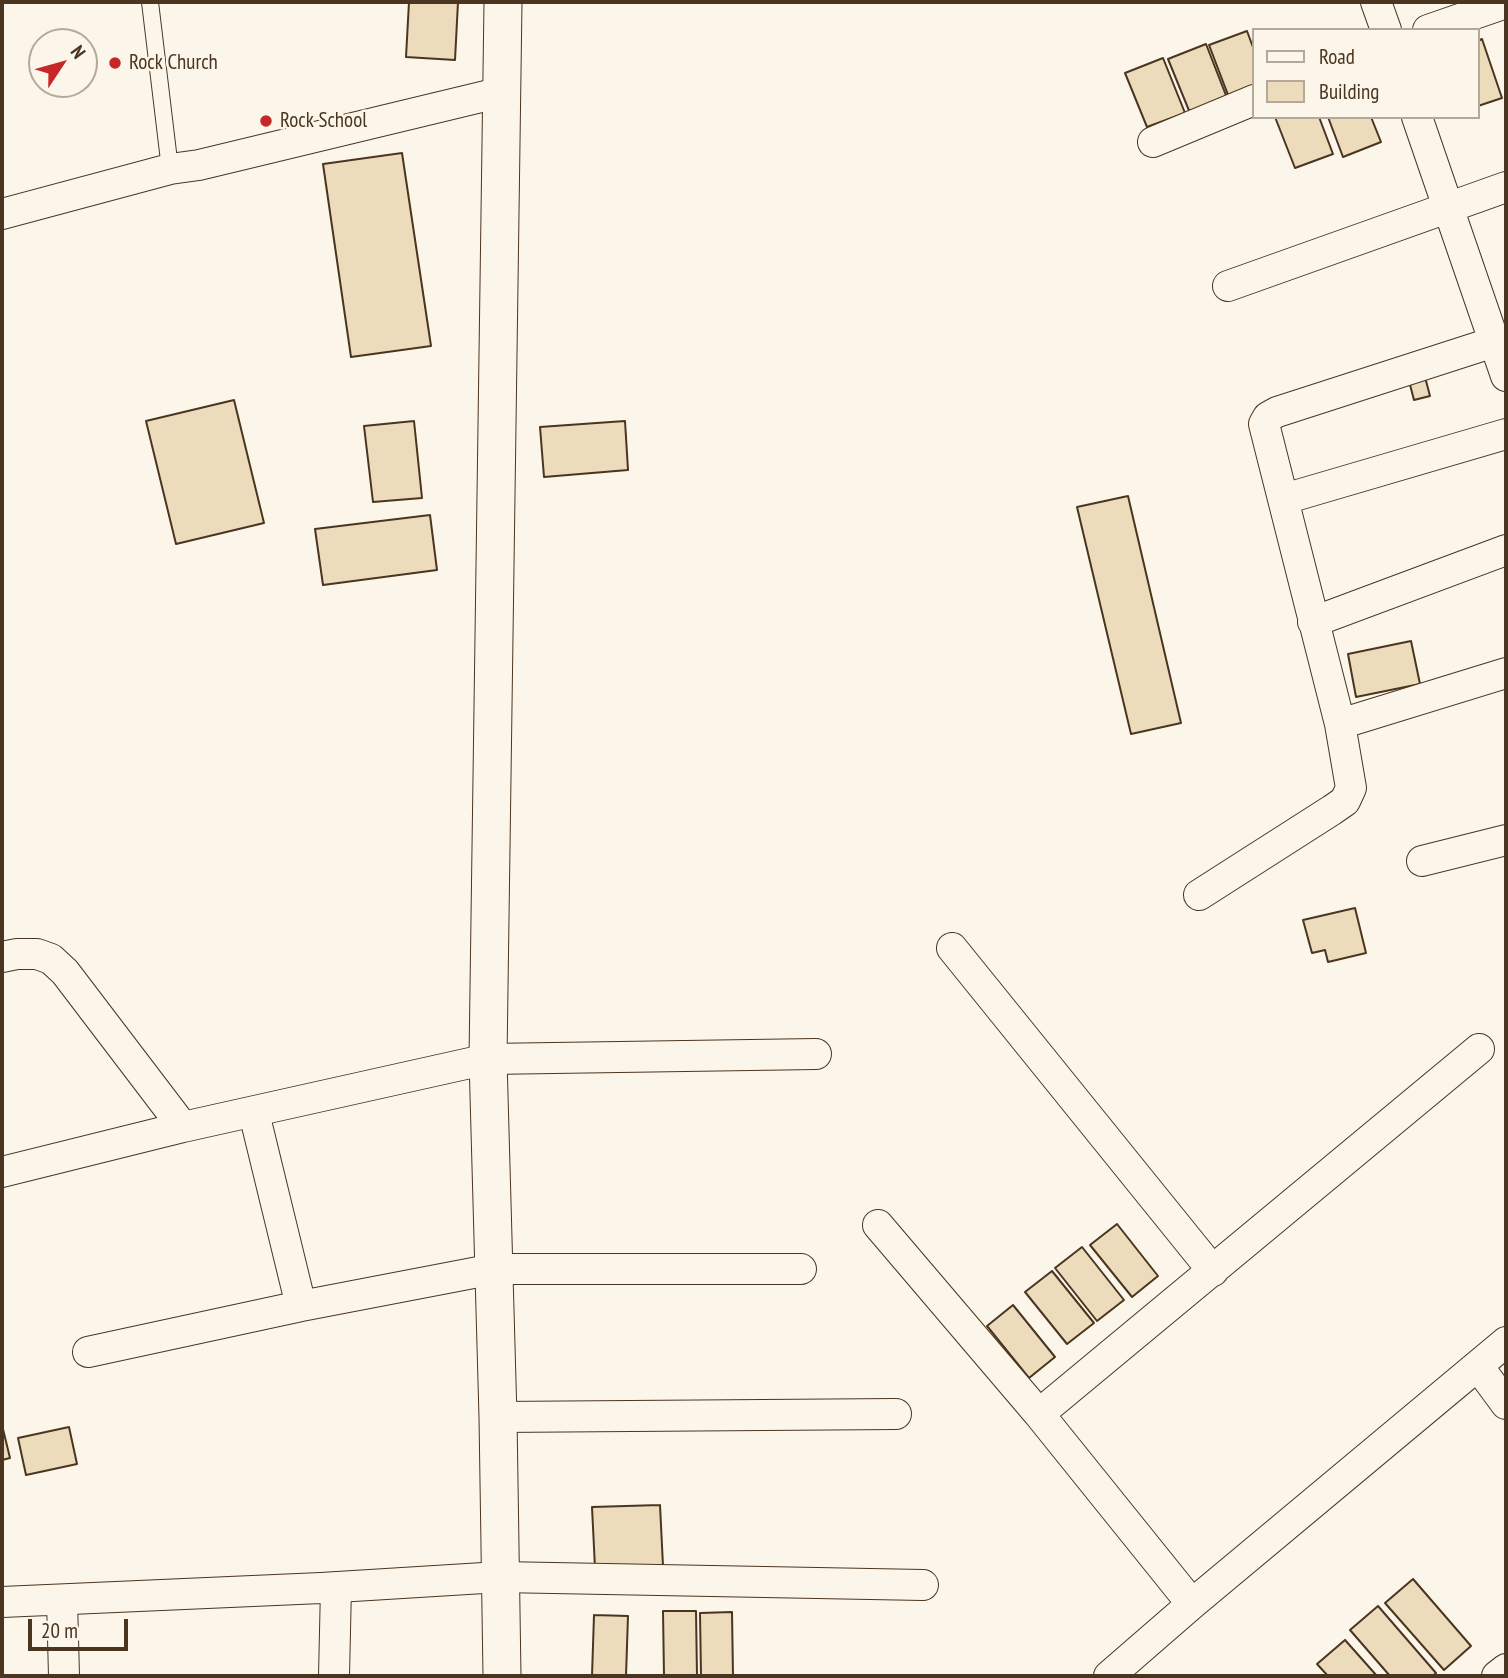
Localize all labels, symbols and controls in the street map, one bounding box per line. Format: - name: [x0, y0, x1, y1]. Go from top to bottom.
- north arrow: [28, 28, 98, 98]
- legend: [1252, 28, 1480, 119]
- text: N: [66, 41, 91, 63]
- text: Road: [1319, 43, 1355, 70]
- place label: Rock Church: [129, 50, 218, 76]
- marker: Rock Church: [107, 55, 123, 71]
- text: Building: [1319, 78, 1379, 105]
- place label: Rock School: [280, 108, 367, 134]
- marker: Rock School: [258, 113, 274, 129]
- scale bar: [32, 1604, 131, 1648]
- text: 20 m: [41, 1617, 78, 1644]

